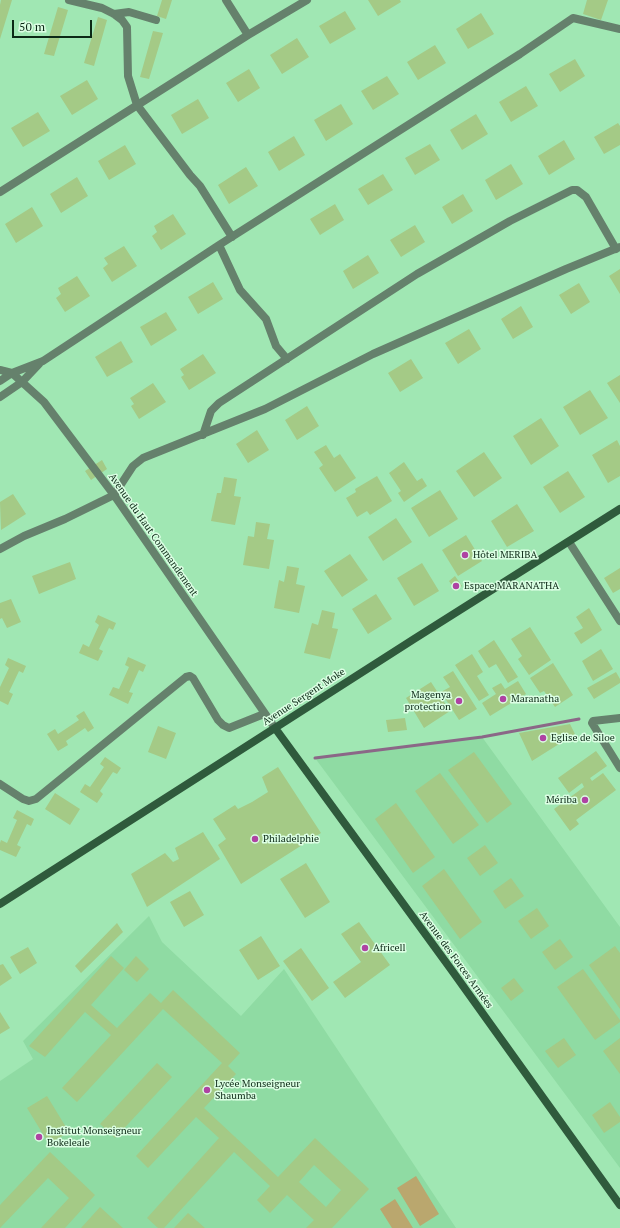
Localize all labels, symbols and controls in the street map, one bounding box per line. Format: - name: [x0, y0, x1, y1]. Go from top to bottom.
- scale bar: [14, 12, 94, 38]
- text: 50 m: [19, 19, 45, 34]
- street label: Avenue du Haut Commandement: [106, 471, 200, 599]
- place label: Hôtel MERIBA: [473, 549, 537, 561]
- marker: Hôtel MERIBA: [460, 550, 470, 560]
- place label: Espace MARANATHA: [464, 580, 559, 592]
- marker: Espace MARANATHA: [451, 581, 461, 591]
- street label: Avenue Sergent Moke: [260, 666, 348, 728]
- place label: Magenya protection: [405, 689, 451, 712]
- place label: Maranatha: [511, 693, 559, 705]
- marker: Maranatha: [498, 694, 508, 704]
- marker: Magenya protection: [454, 696, 464, 706]
- place label: Eglise de Siloe: [551, 732, 615, 744]
- marker: Eglise de Siloe: [538, 733, 548, 743]
- place label: Mériba: [546, 794, 577, 806]
- marker: Mériba: [580, 795, 590, 805]
- place label: Philadelphie: [263, 833, 319, 845]
- marker: Philadelphie: [250, 834, 260, 844]
- street label: Avenue des Forces Armées: [417, 909, 495, 1011]
- place label: Africell: [373, 942, 406, 954]
- marker: Africell: [360, 943, 370, 953]
- place label: Lycée Monseigneur Shaumba: [215, 1078, 300, 1102]
- marker: Lycée Monseigneur Shaumba: [202, 1085, 212, 1095]
- place label: Institut Monseigneur Bokeleale: [47, 1125, 141, 1148]
- marker: Institut Monseigneur Bokeleale: [34, 1132, 44, 1142]

